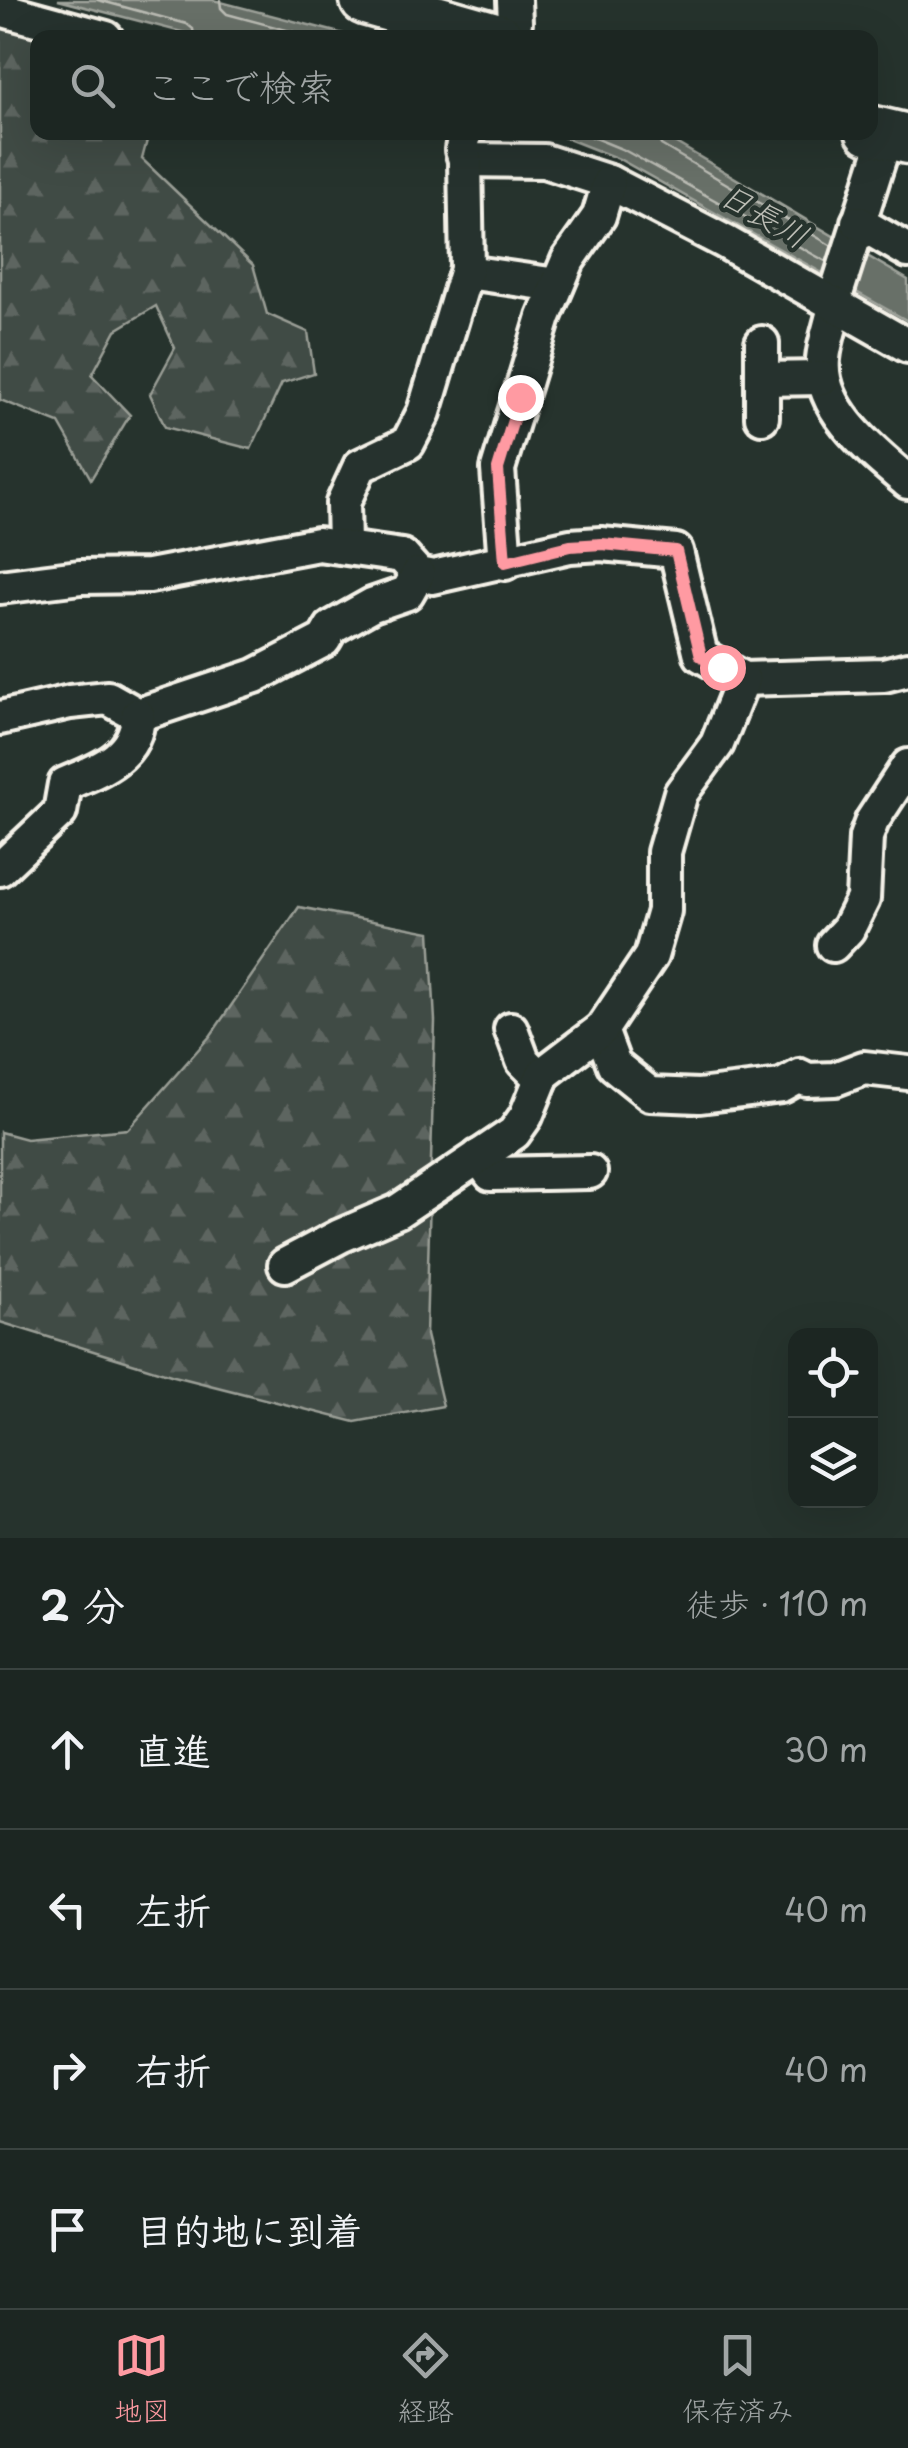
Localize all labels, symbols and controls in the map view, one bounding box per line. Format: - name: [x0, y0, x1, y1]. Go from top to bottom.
- search box: [30, 30, 878, 140]
- text: ここで検索: [145, 57, 335, 114]
- icon: search: [65, 58, 120, 113]
- water label: 日長川: [711, 169, 819, 259]
- route end: [498, 375, 544, 421]
- route start: [700, 645, 746, 691]
- map controls: [788, 1328, 878, 1508]
- button: locate: [788, 1328, 878, 1418]
- button: layers: [788, 1418, 878, 1508]
- text: 2 分: [40, 1572, 125, 1635]
- text: 徒歩 · 110 m: [686, 1579, 868, 1627]
- text: 直進: [135, 1721, 211, 1778]
- icon: ahead: [40, 1722, 95, 1777]
- text: 30 m: [784, 1725, 868, 1773]
- text: 左折: [135, 1881, 211, 1938]
- icon: left: [40, 1882, 95, 1937]
- text: 40 m: [784, 1885, 868, 1933]
- text: 右折: [135, 2041, 211, 2098]
- icon: right: [40, 2042, 95, 2097]
- text: 40 m: [784, 2045, 868, 2093]
- text: 目的地に到着: [135, 2201, 363, 2258]
- icon: arrive: [40, 2202, 95, 2257]
- tab: 地図: [114, 2328, 170, 2431]
- tab: 経路: [398, 2328, 454, 2431]
- tab: 保存済み: [682, 2328, 794, 2431]

